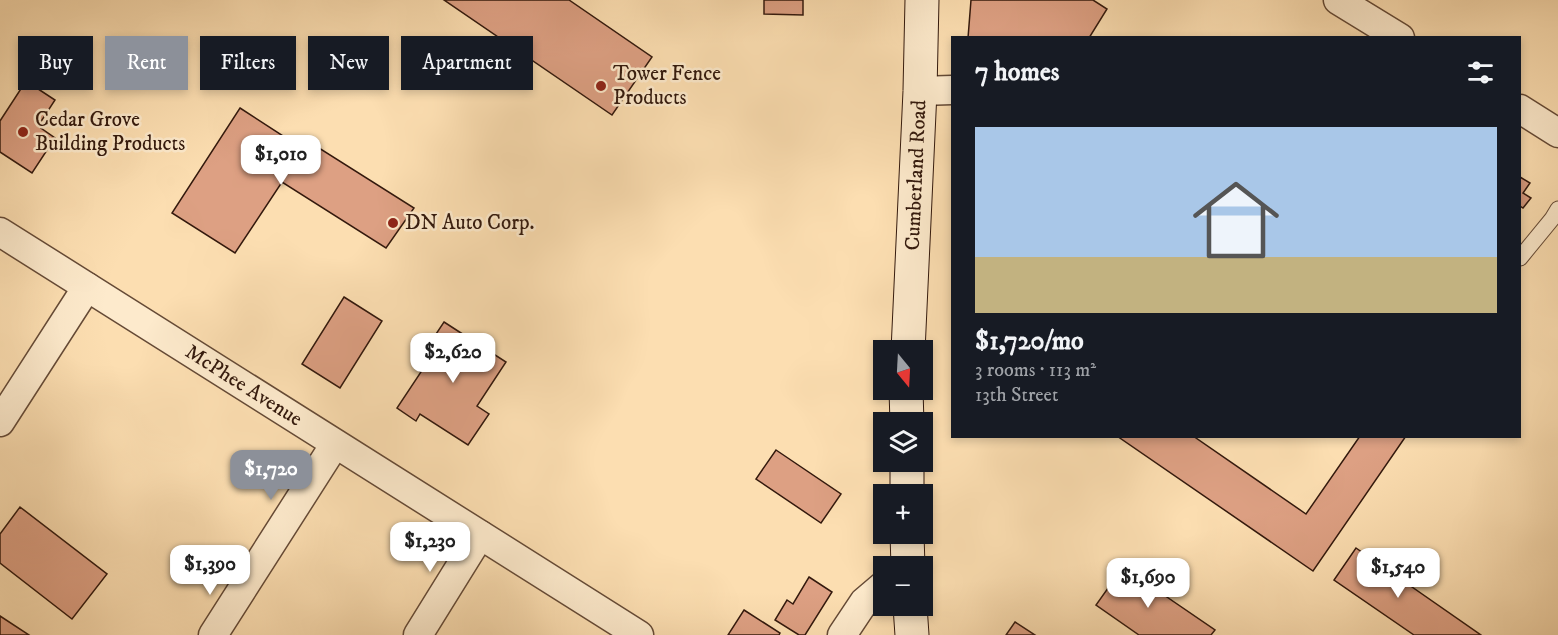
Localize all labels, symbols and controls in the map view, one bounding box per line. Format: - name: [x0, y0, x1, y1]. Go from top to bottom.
- chip: Buy: [18, 36, 93, 90]
- chip: Rent: [105, 36, 188, 90]
- chip: Filters: [200, 36, 296, 90]
- chip: New: [308, 36, 389, 90]
- chip: Apartment: [401, 36, 533, 90]
- text: 7 homes: [975, 56, 1059, 89]
- icon: filters: [1464, 56, 1497, 89]
- place label: Tower Fence Products: [613, 61, 721, 111]
- marker: Tower Fence Products: [594, 79, 608, 93]
- street label: Cumberland Road: [900, 99, 933, 251]
- place label: Cedar Grove Building Products: [35, 107, 185, 157]
- marker: Cedar Grove Building Products: [16, 125, 30, 139]
- pin: $1,010: [232, 135, 330, 186]
- text: $1,010: [255, 142, 307, 167]
- icon: home: [1182, 166, 1290, 274]
- place label: DN Auto Corp.: [405, 210, 535, 236]
- marker: DN Auto Corp.: [386, 216, 400, 230]
- text: $1,720/mo: [975, 325, 1084, 358]
- pin: $2,620: [404, 333, 502, 384]
- street label: McPhee Avenue: [180, 339, 307, 432]
- text: $2,620: [424, 340, 482, 365]
- north arrow: [873, 340, 933, 400]
- map controls: [873, 340, 933, 616]
- text: 3 rooms · 113 m²: [975, 358, 1096, 383]
- text: 13th Street: [975, 383, 1058, 408]
- button: layers: [873, 412, 933, 472]
- pin: $1,720: [222, 450, 320, 501]
- text: $1,720: [244, 457, 298, 482]
- button: +: [873, 484, 933, 544]
- pin: $1,230: [381, 522, 479, 573]
- text: $1,230: [404, 529, 456, 554]
- pin: $1,390: [161, 545, 259, 596]
- pin: $1,540: [1349, 548, 1447, 599]
- text: $1,390: [184, 552, 236, 577]
- text: $1,540: [1371, 555, 1425, 580]
- button: −: [873, 556, 933, 616]
- pin: $1,690: [1099, 558, 1197, 609]
- text: $1,690: [1121, 565, 1175, 590]

